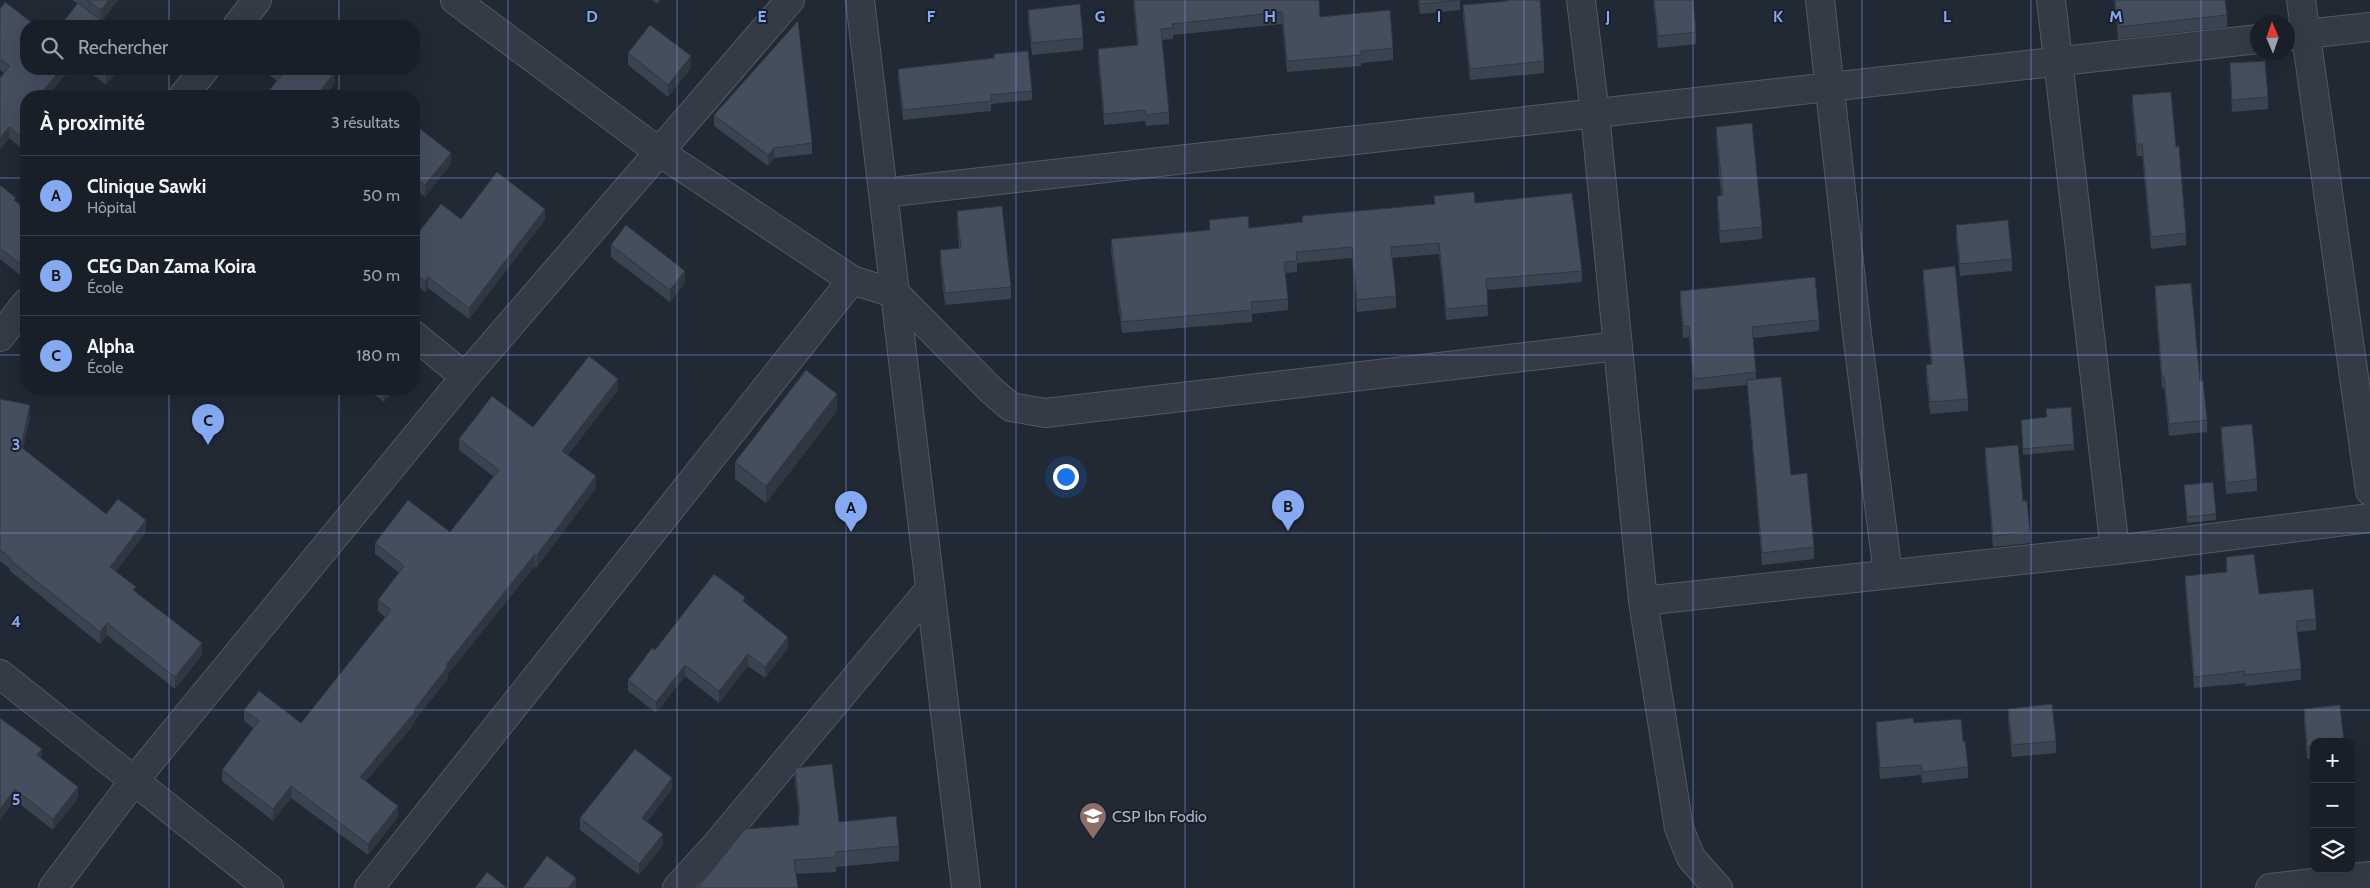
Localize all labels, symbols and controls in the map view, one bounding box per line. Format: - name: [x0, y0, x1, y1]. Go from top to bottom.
- text: D: [586, 7, 598, 26]
- text: E: [757, 7, 767, 26]
- text: F: [927, 7, 936, 26]
- text: G: [1095, 7, 1105, 26]
- text: H: [1264, 7, 1276, 26]
- text: I: [1437, 7, 1441, 26]
- text: J: [1605, 7, 1610, 26]
- text: K: [1773, 7, 1783, 26]
- text: L: [1943, 7, 1951, 26]
- text: M: [2109, 7, 2123, 26]
- north arrow: [2250, 15, 2295, 60]
- search box: [20, 20, 420, 75]
- icon: search: [38, 34, 66, 62]
- text: Rechercher: [78, 36, 168, 59]
- text: À proximité: [40, 110, 145, 135]
- text: 3 résultats: [331, 113, 400, 132]
- text: Clinique Sawki: [87, 175, 206, 198]
- text: A: [51, 186, 61, 205]
- text: 50 m: [363, 186, 400, 205]
- text: Hôpital: [87, 198, 136, 217]
- text: CEG Dan Zama Koira: [87, 255, 256, 278]
- text: B: [51, 266, 61, 285]
- text: 50 m: [363, 266, 400, 285]
- text: École: [87, 278, 123, 297]
- text: Alpha: [87, 335, 135, 358]
- text: C: [51, 346, 61, 365]
- text: 180 m: [356, 346, 400, 365]
- text: École: [87, 358, 123, 377]
- pin: C: [192, 404, 224, 445]
- text: 3: [12, 435, 20, 454]
- your location: [1053, 464, 1079, 490]
- pin: B: [1272, 490, 1304, 531]
- pin: A: [835, 491, 867, 532]
- text: 4: [11, 612, 21, 631]
- map controls: [2310, 738, 2355, 873]
- button: +: [2310, 738, 2355, 783]
- button: −: [2310, 783, 2355, 828]
- text: 5: [12, 790, 20, 809]
- school or university icon: CSP Ibn Fodio: [1078, 801, 1108, 840]
- place label: CSP Ibn Fodio: [1112, 807, 1207, 826]
- button: layers: [2310, 828, 2355, 873]

